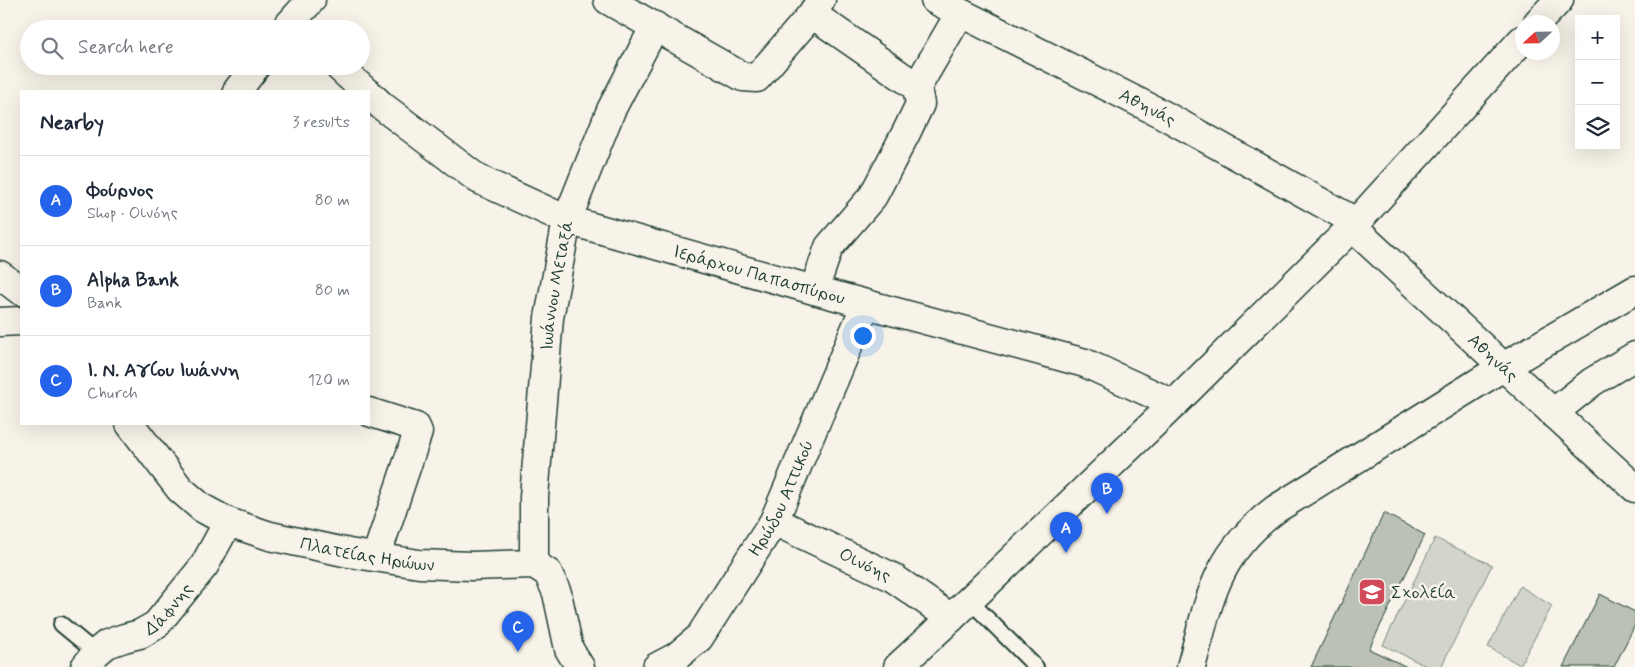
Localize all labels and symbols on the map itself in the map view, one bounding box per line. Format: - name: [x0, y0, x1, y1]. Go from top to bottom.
- north arrow: [1515, 15, 1560, 60]
- street label: Αθηνάς: [1115, 83, 1180, 132]
- street label: Ιωάννου Μεταξά: [535, 218, 580, 352]
- street label: Ιεράρχου Παπασπύρου: [670, 240, 848, 311]
- your location: [850, 323, 876, 349]
- street label: Αθηνάς: [1462, 328, 1523, 387]
- street label: Ηρώδου Αττικού: [743, 436, 820, 562]
- pin: B: [1091, 473, 1123, 514]
- pin: A: [1050, 512, 1082, 553]
- street label: Πλατείας Ηρώων: [298, 532, 435, 578]
- street label: Οινόης: [835, 543, 895, 588]
- school or university icon: Σχολεία: [1357, 577, 1387, 607]
- street label: Δάφνης: [141, 578, 199, 642]
- place label: Σχολεία: [1391, 581, 1456, 605]
- pin: C: [502, 611, 534, 652]

